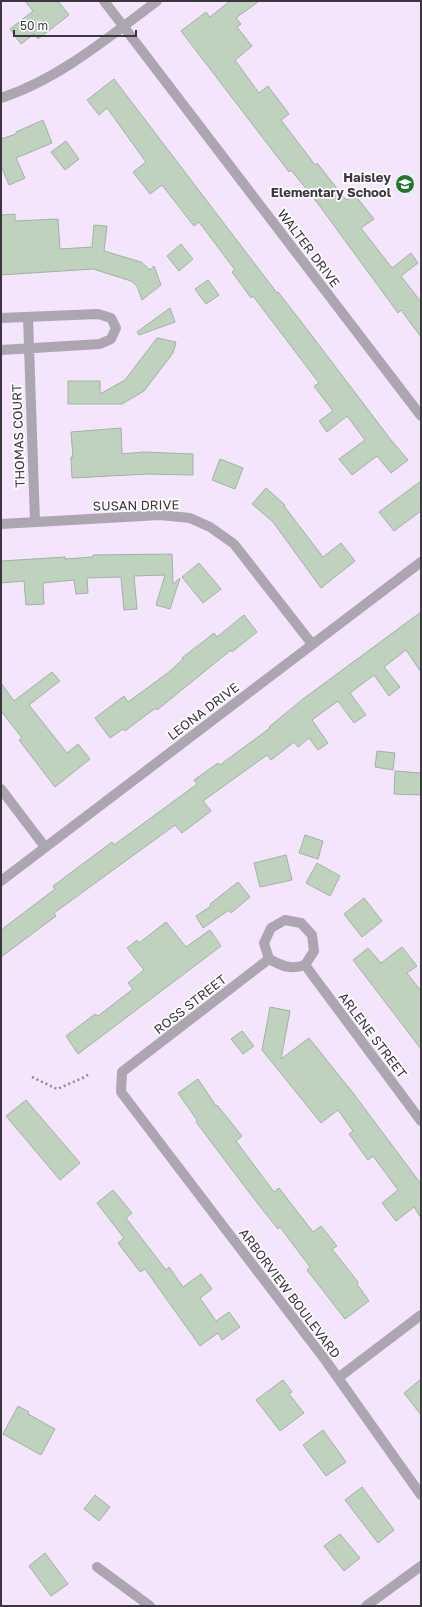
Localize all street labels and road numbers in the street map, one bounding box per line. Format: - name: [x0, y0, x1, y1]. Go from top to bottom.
- street label: WALTER DRIVE: [274, 206, 344, 290]
- street label: THOMAS COURT: [8, 384, 28, 488]
- street label: SUSAN DRIVE: [93, 496, 179, 514]
- street label: LEONA DRIVE: [164, 679, 242, 743]
- street label: ROSS STREET: [151, 971, 229, 1037]
- street label: ARLENE STREET: [336, 989, 410, 1081]
- street label: ARBORVIEW BOULEVARD: [236, 1225, 344, 1361]

